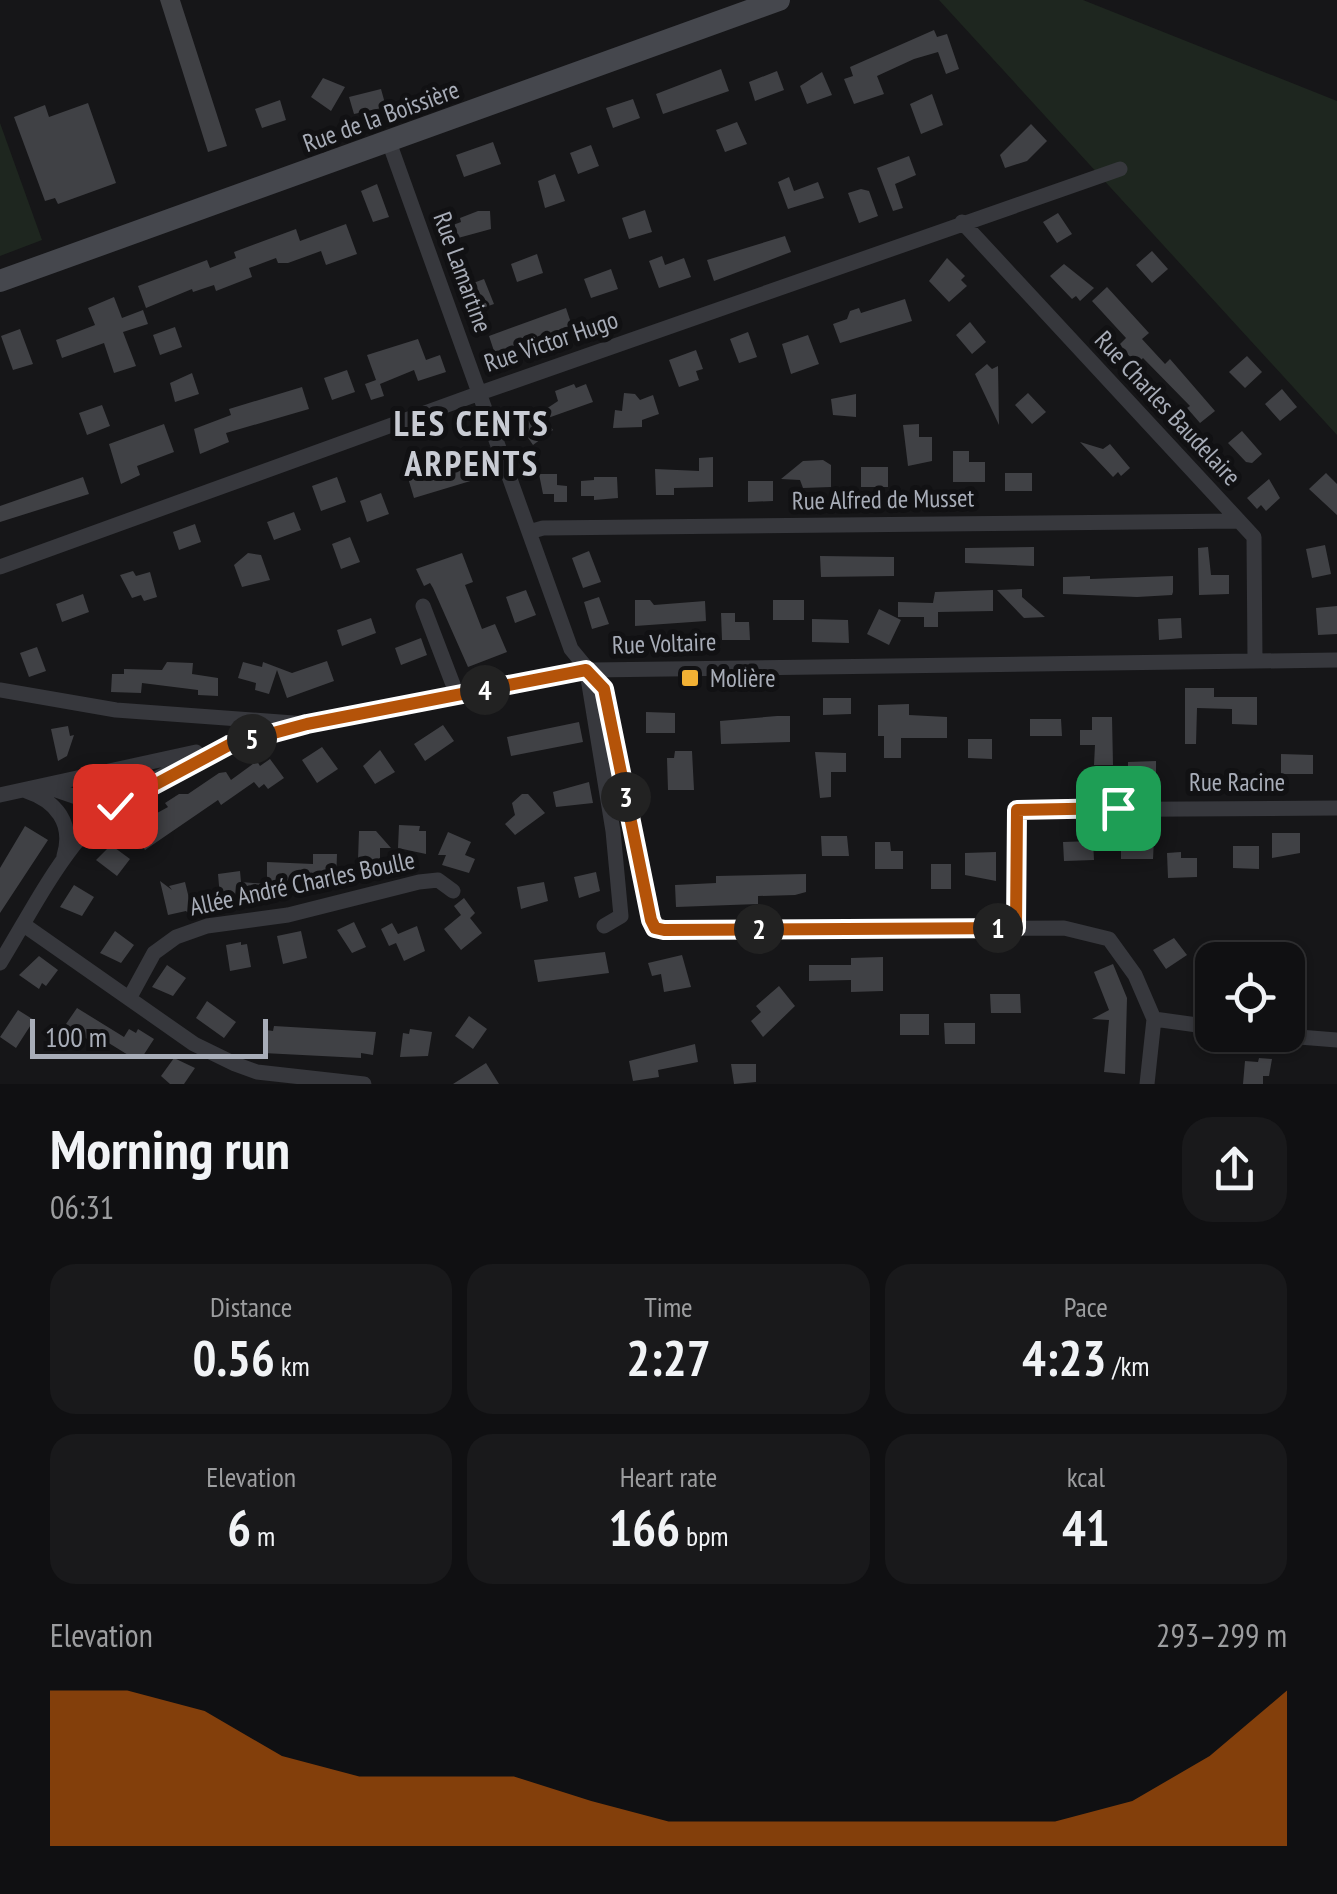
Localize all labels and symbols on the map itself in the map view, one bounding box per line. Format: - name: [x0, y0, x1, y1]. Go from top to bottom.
- street label: Rue de la Boissière: [299, 73, 463, 159]
- street label: Rue Lamartine: [426, 207, 500, 337]
- street label: Rue Victor Hugo: [480, 303, 622, 379]
- street label: Rue Charles Baudelaire: [1088, 324, 1248, 492]
- district label: LES CENTS ARPENTS: [394, 400, 550, 486]
- street label: Rue Alfred de Musset: [791, 481, 975, 517]
- street label: Rue Voltaire: [611, 625, 717, 661]
- place label: Molière: [710, 662, 775, 694]
- pin: 4: [460, 665, 510, 715]
- marker: Molière: [679, 667, 701, 689]
- pin: 5: [227, 714, 277, 764]
- pin: [73, 764, 158, 849]
- pin: [1076, 766, 1161, 851]
- street label: Rue Racine: [1189, 766, 1285, 798]
- pin: 3: [601, 772, 651, 822]
- street label: Allée André Charles Boulle: [187, 844, 417, 922]
- pin: 1: [973, 903, 1023, 953]
- pin: 2: [734, 904, 784, 954]
- scale bar: [30, 1014, 268, 1058]

